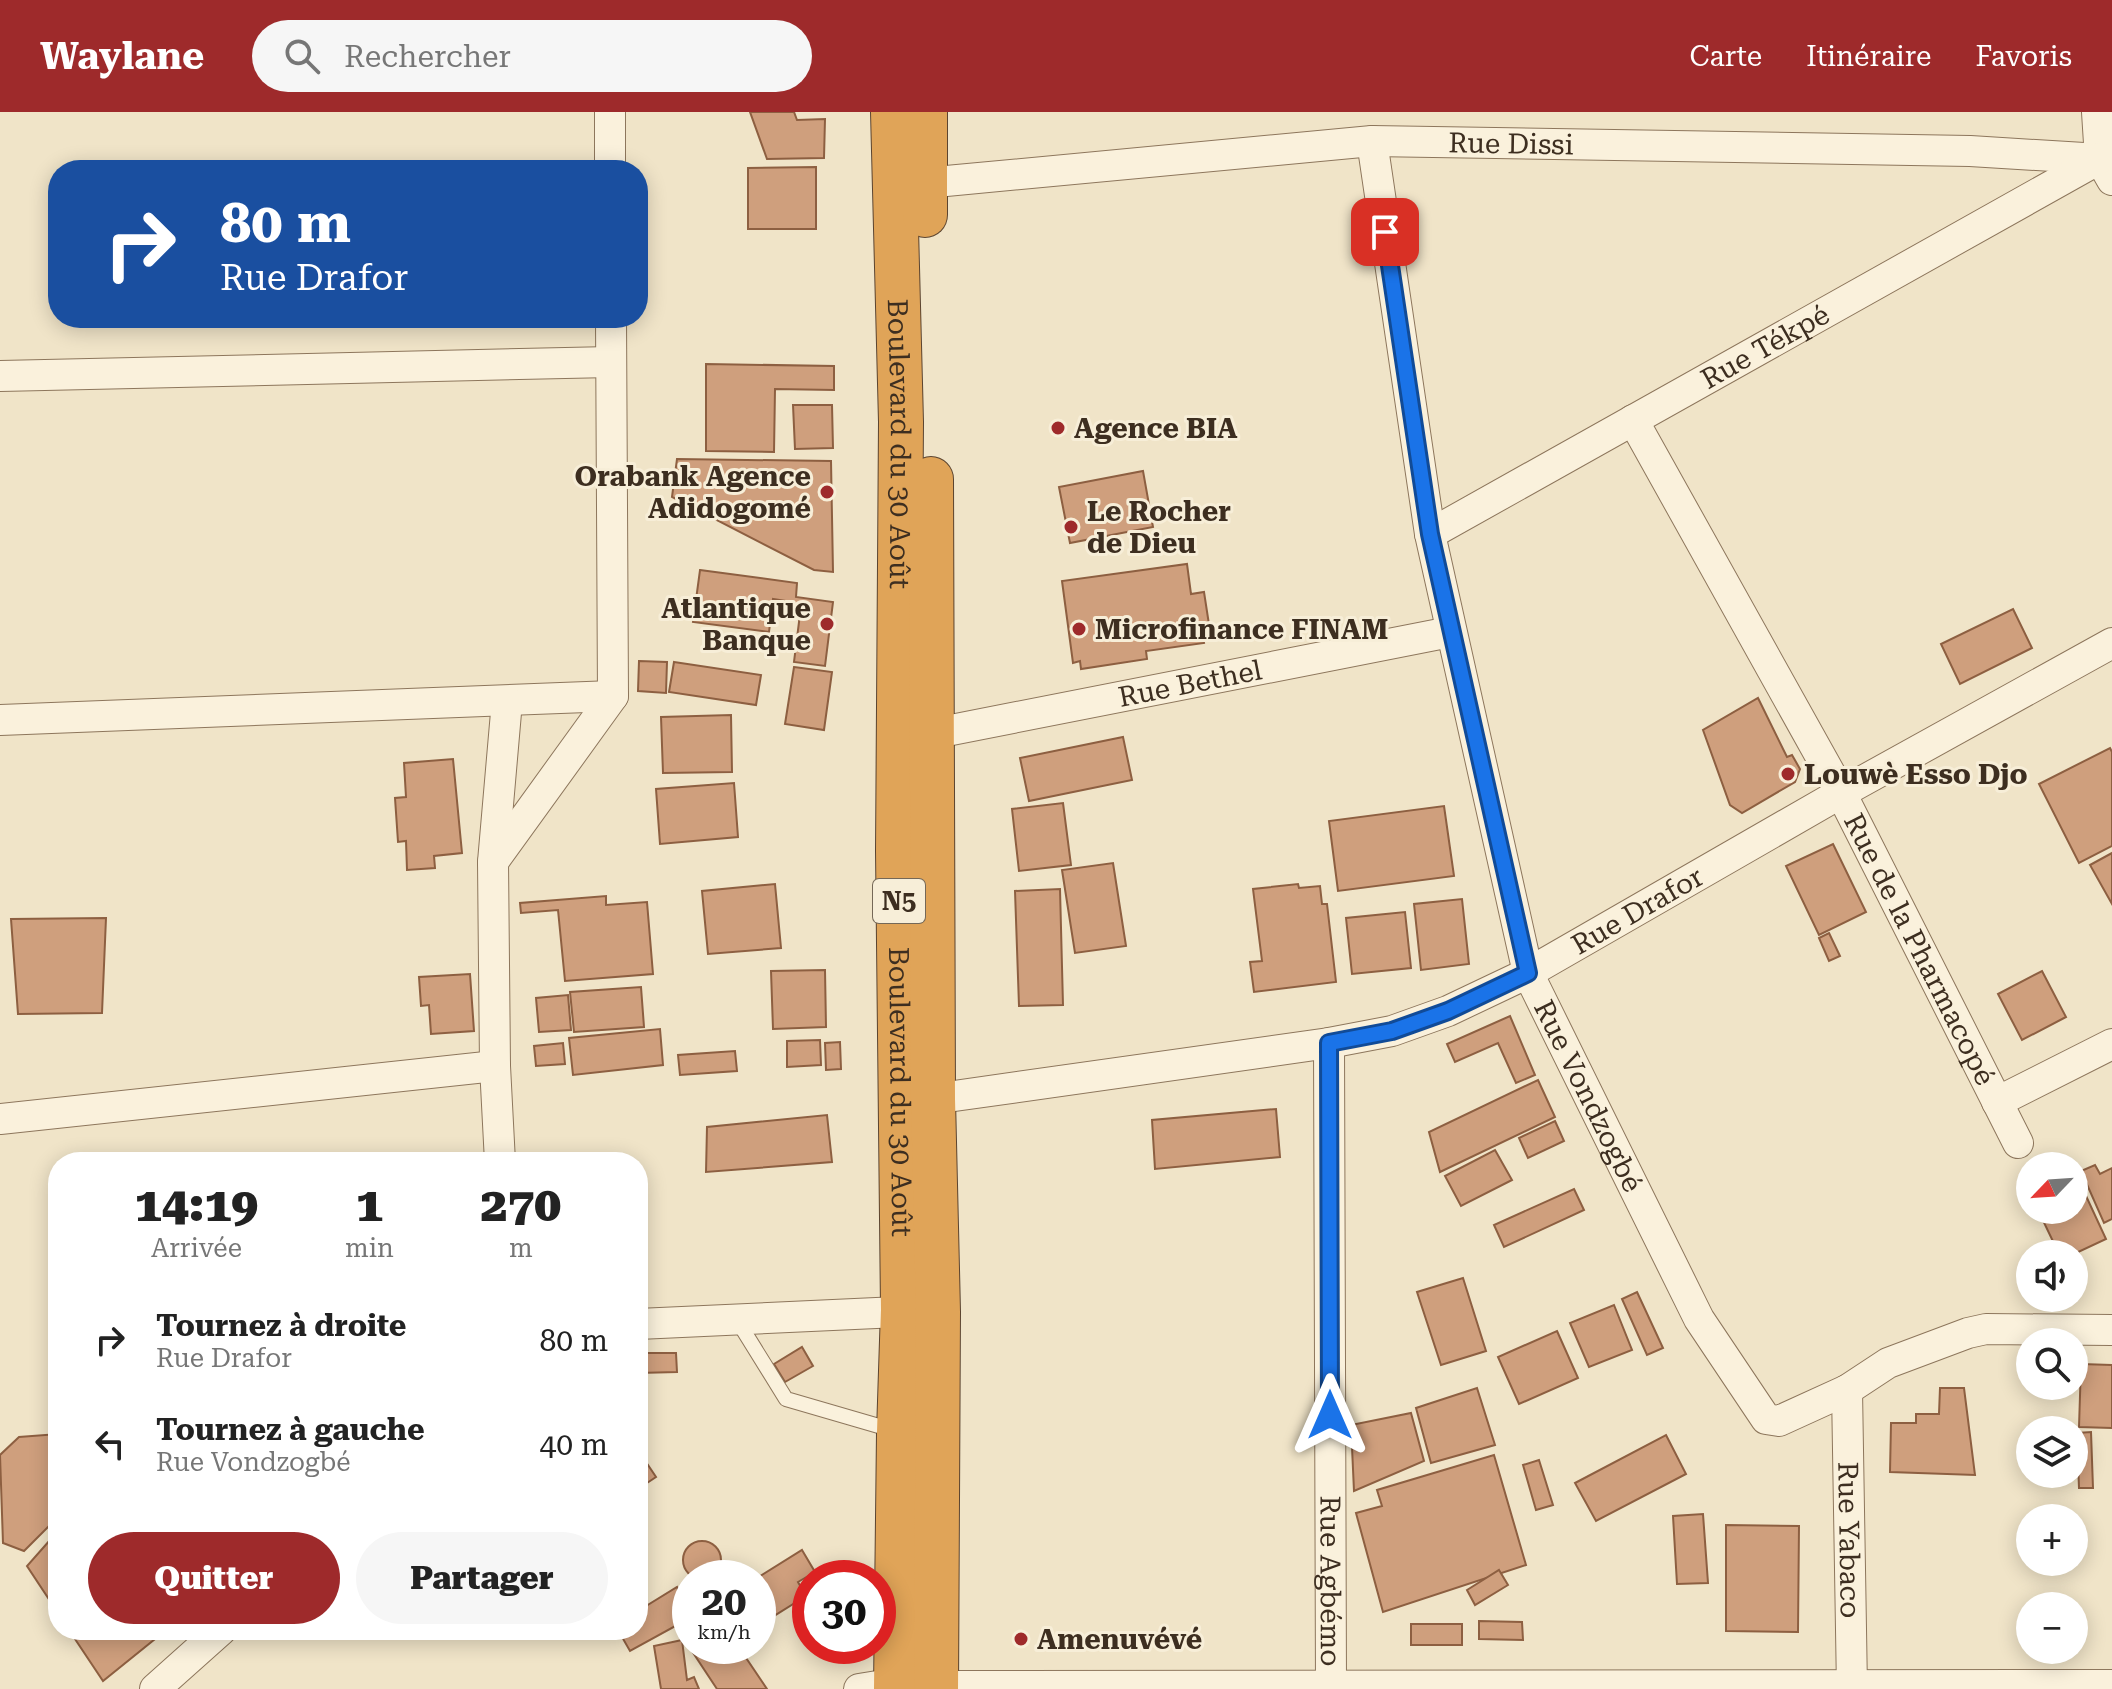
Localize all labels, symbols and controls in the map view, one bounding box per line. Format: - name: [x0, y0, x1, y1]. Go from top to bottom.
- search box: [252, 20, 812, 92]
- text: Waylane: [40, 34, 204, 78]
- icon: search: [280, 34, 324, 78]
- text: Rechercher: [344, 39, 511, 74]
- text: Carte: [1689, 40, 1762, 73]
- text: Itinéraire: [1806, 40, 1931, 73]
- text: Favoris: [1975, 40, 2072, 73]
- street label: Rue Dissi: [1448, 126, 1574, 161]
- text: 80 m: [220, 190, 351, 256]
- icon: right: [88, 192, 192, 296]
- pin: [1351, 198, 1419, 266]
- icon: arrive: [1363, 210, 1407, 254]
- text: Rue Drafor: [220, 257, 408, 299]
- street label: Rue Tékpé: [1695, 297, 1835, 395]
- street label: Boulevard du 30 Août: [881, 298, 918, 589]
- place label: Agence BIA: [1074, 412, 1237, 445]
- marker: Agence BIA: [1049, 419, 1067, 437]
- place label: Orabank Agence Adidogomé: [575, 460, 811, 525]
- marker: Orabank Agence Adidogomé: [818, 483, 836, 501]
- place label: Le Rocher de Dieu: [1087, 495, 1231, 560]
- marker: Le Rocher de Dieu: [1062, 518, 1080, 536]
- place label: Atlantique Banque: [661, 592, 811, 657]
- place label: Microfinance FINAM: [1095, 613, 1388, 646]
- marker: Atlantique Banque: [818, 615, 836, 633]
- marker: Microfinance FINAM: [1070, 620, 1088, 638]
- street label: Rue Bethel: [1116, 653, 1265, 713]
- place label: Louwè Esso Djo: [1804, 758, 2028, 791]
- marker: Louwè Esso Djo: [1779, 765, 1797, 783]
- street label: Rue de la Pharmacopé: [1838, 808, 2002, 1090]
- street label: Rue Drafor: [1565, 859, 1709, 961]
- road number: N5: [873, 879, 925, 923]
- street label: Boulevard du 30 Août: [883, 947, 919, 1237]
- street label: Rue Vondzogbé: [1527, 994, 1650, 1197]
- north arrow: [2016, 1152, 2088, 1224]
- map controls: [2016, 1152, 2088, 1664]
- text: 14:19: [135, 1177, 258, 1233]
- text: 1: [356, 1177, 383, 1233]
- text: 270: [481, 1177, 561, 1233]
- text: Arrivée: [151, 1233, 242, 1263]
- text: min: [345, 1233, 394, 1263]
- text: m: [509, 1233, 533, 1263]
- button: sound: [2016, 1240, 2088, 1312]
- text: Tournez à droite: [156, 1308, 406, 1343]
- icon: right: [88, 1318, 132, 1362]
- text: 80 m: [539, 1323, 608, 1358]
- button: search: [2016, 1328, 2088, 1400]
- text: Rue Drafor: [156, 1343, 292, 1373]
- position arrow: [1288, 1373, 1372, 1457]
- text: Tournez à gauche: [156, 1412, 425, 1447]
- button: layers: [2016, 1416, 2088, 1488]
- icon: left: [88, 1422, 132, 1466]
- text: 40 m: [539, 1427, 608, 1462]
- text: Rue Vondzogbé: [156, 1447, 351, 1477]
- street label: Rue Yabaco: [1832, 1461, 1867, 1619]
- street label: Rue Agbémo: [1314, 1496, 1347, 1666]
- button: +: [2016, 1504, 2088, 1576]
- button: Quitter: [88, 1532, 340, 1624]
- button: Partager: [356, 1532, 608, 1624]
- speed limit sign: 30: [792, 1560, 896, 1664]
- text: 20: [702, 1578, 746, 1625]
- button: −: [2016, 1592, 2088, 1664]
- text: km/h: [697, 1620, 751, 1644]
- place label: Amenuvévé: [1037, 1623, 1202, 1656]
- marker: Amenuvévé: [1012, 1630, 1030, 1648]

